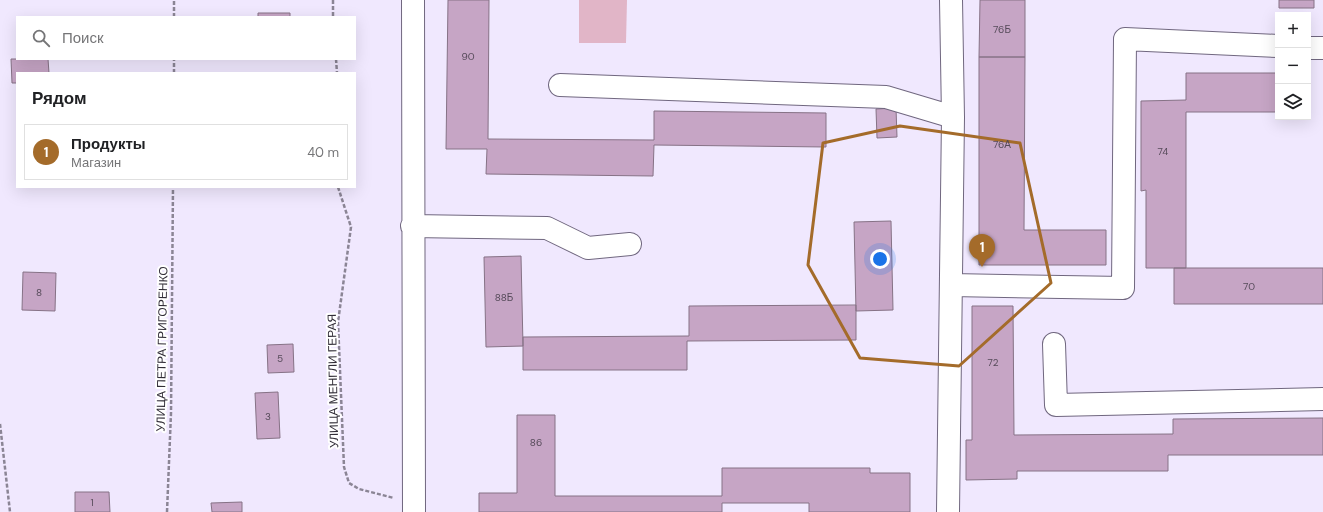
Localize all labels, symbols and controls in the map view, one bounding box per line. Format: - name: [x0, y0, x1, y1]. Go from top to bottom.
- map controls: [1275, 12, 1311, 120]
- button: +: [1275, 12, 1311, 48]
- search box: [16, 16, 356, 60]
- house number: 76Б: [993, 23, 1011, 36]
- icon: search: [30, 27, 52, 49]
- text: Поиск: [62, 28, 104, 48]
- button: −: [1275, 48, 1311, 84]
- house number: 90: [461, 50, 475, 63]
- button: layers: [1275, 84, 1311, 120]
- text: Рядом: [32, 87, 87, 109]
- text: Продукты: [71, 134, 146, 154]
- house number: 76А: [993, 138, 1011, 151]
- text: 1: [44, 144, 48, 161]
- text: 40 m: [307, 144, 339, 161]
- house number: 74: [1158, 145, 1168, 158]
- text: Магазин: [71, 154, 121, 171]
- pin: 1: [969, 234, 995, 267]
- your location: [870, 249, 890, 269]
- street label: УЛИЦА ПЕТРА ГРИГОРЕНКО: [153, 266, 171, 432]
- house number: 70: [1243, 280, 1255, 293]
- house number: 8: [36, 286, 42, 299]
- house number: 88Б: [495, 291, 514, 304]
- street label: УЛИЦА МЕНГЛИ ГЕРАЯ: [324, 314, 342, 448]
- house number: 5: [277, 352, 283, 365]
- house number: 72: [988, 356, 999, 369]
- house number: 3: [265, 410, 271, 423]
- house number: 86: [530, 436, 542, 449]
- house number: 1: [90, 496, 94, 509]

